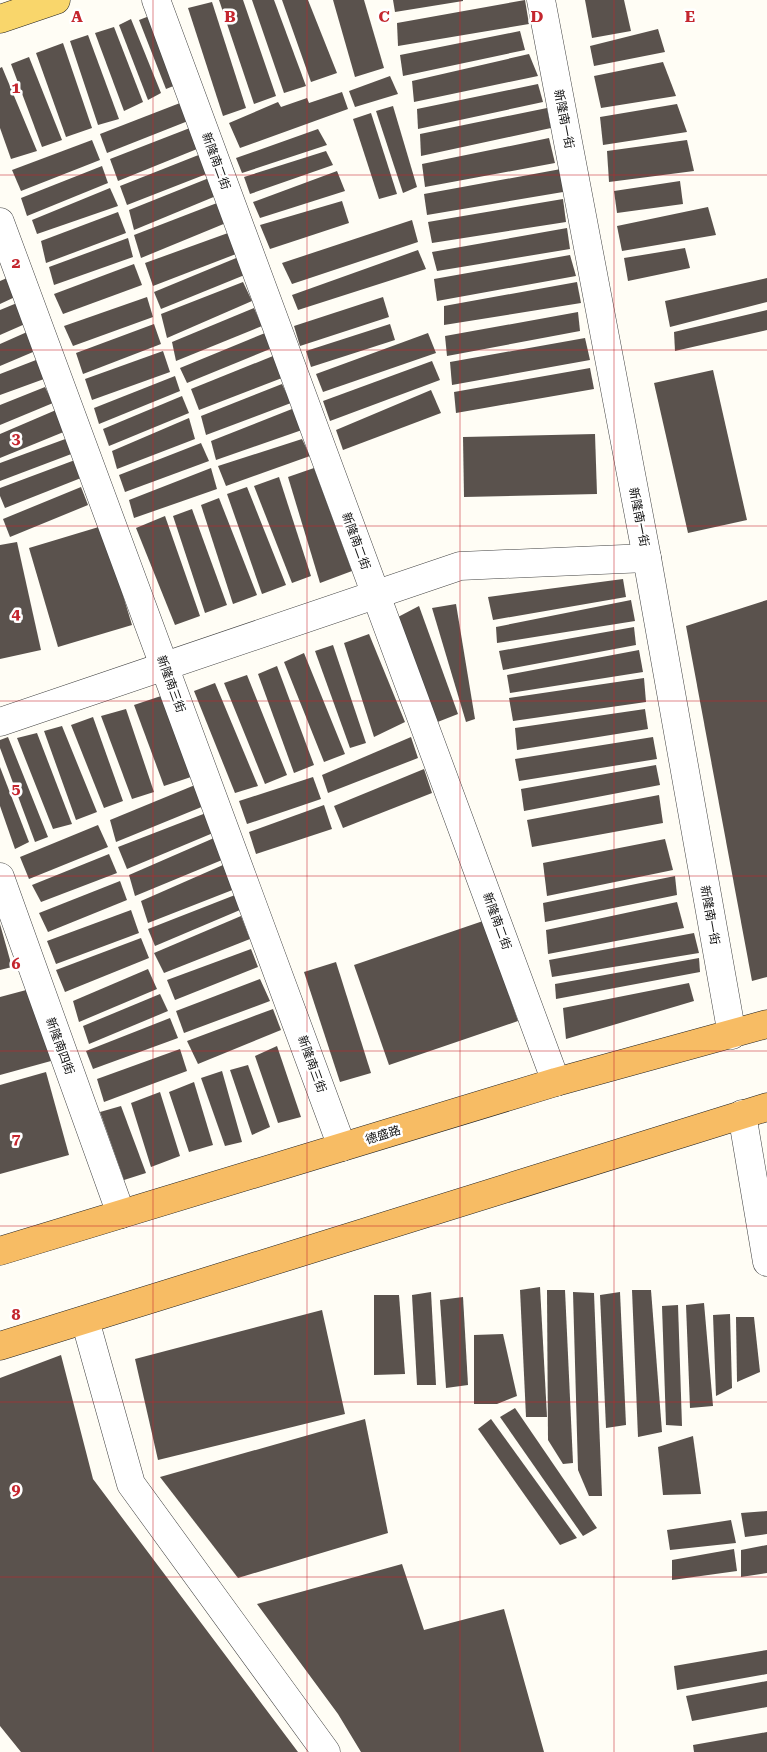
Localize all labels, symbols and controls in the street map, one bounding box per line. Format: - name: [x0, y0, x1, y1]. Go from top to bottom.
- text: A: [71, 7, 83, 26]
- text: B: [224, 7, 236, 26]
- text: C: [378, 7, 390, 26]
- text: D: [531, 7, 544, 26]
- text: E: [685, 7, 695, 26]
- text: 1: [12, 78, 21, 97]
- street label: 新隆南一街: [551, 88, 577, 150]
- street label: 新隆南二街: [199, 130, 233, 192]
- text: 2: [12, 253, 21, 272]
- text: 3: [12, 429, 21, 448]
- street label: 新隆南一街: [626, 486, 652, 548]
- street label: 新隆南二街: [339, 510, 373, 572]
- text: 4: [12, 604, 21, 623]
- street label: 新隆南三街: [154, 653, 188, 715]
- text: 5: [12, 779, 21, 798]
- street label: 新隆南一街: [698, 884, 722, 946]
- street label: 新隆南二街: [480, 890, 514, 952]
- text: 6: [12, 954, 21, 973]
- street label: 新隆南四街: [43, 1015, 77, 1077]
- street label: 新隆南三街: [295, 1033, 329, 1095]
- street label: 德盛路: [364, 1123, 402, 1147]
- text: 7: [12, 1129, 21, 1148]
- text: 8: [12, 1305, 21, 1324]
- text: 9: [12, 1480, 21, 1499]

